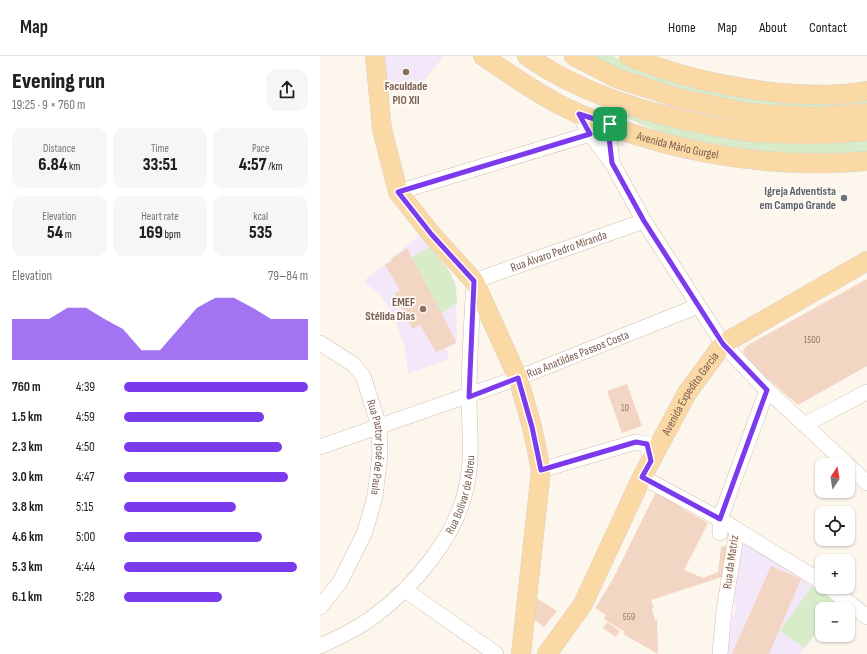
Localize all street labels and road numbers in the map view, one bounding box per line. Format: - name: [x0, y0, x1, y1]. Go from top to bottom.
- street label: Avenida Mário Gurgel: [634, 128, 720, 162]
- street label: Rua Álvaro Pedro Miranda: [509, 227, 609, 275]
- street label: Rua Anatildes Passos Costa: [524, 327, 631, 381]
- street label: Avenida Expedito Garcia: [658, 349, 722, 439]
- street label: Rua Pastor José de Paula: [363, 397, 387, 496]
- street label: Rua Bolívar de Abreu: [442, 455, 478, 537]
- street label: Rua da Matriz: [720, 534, 742, 590]

